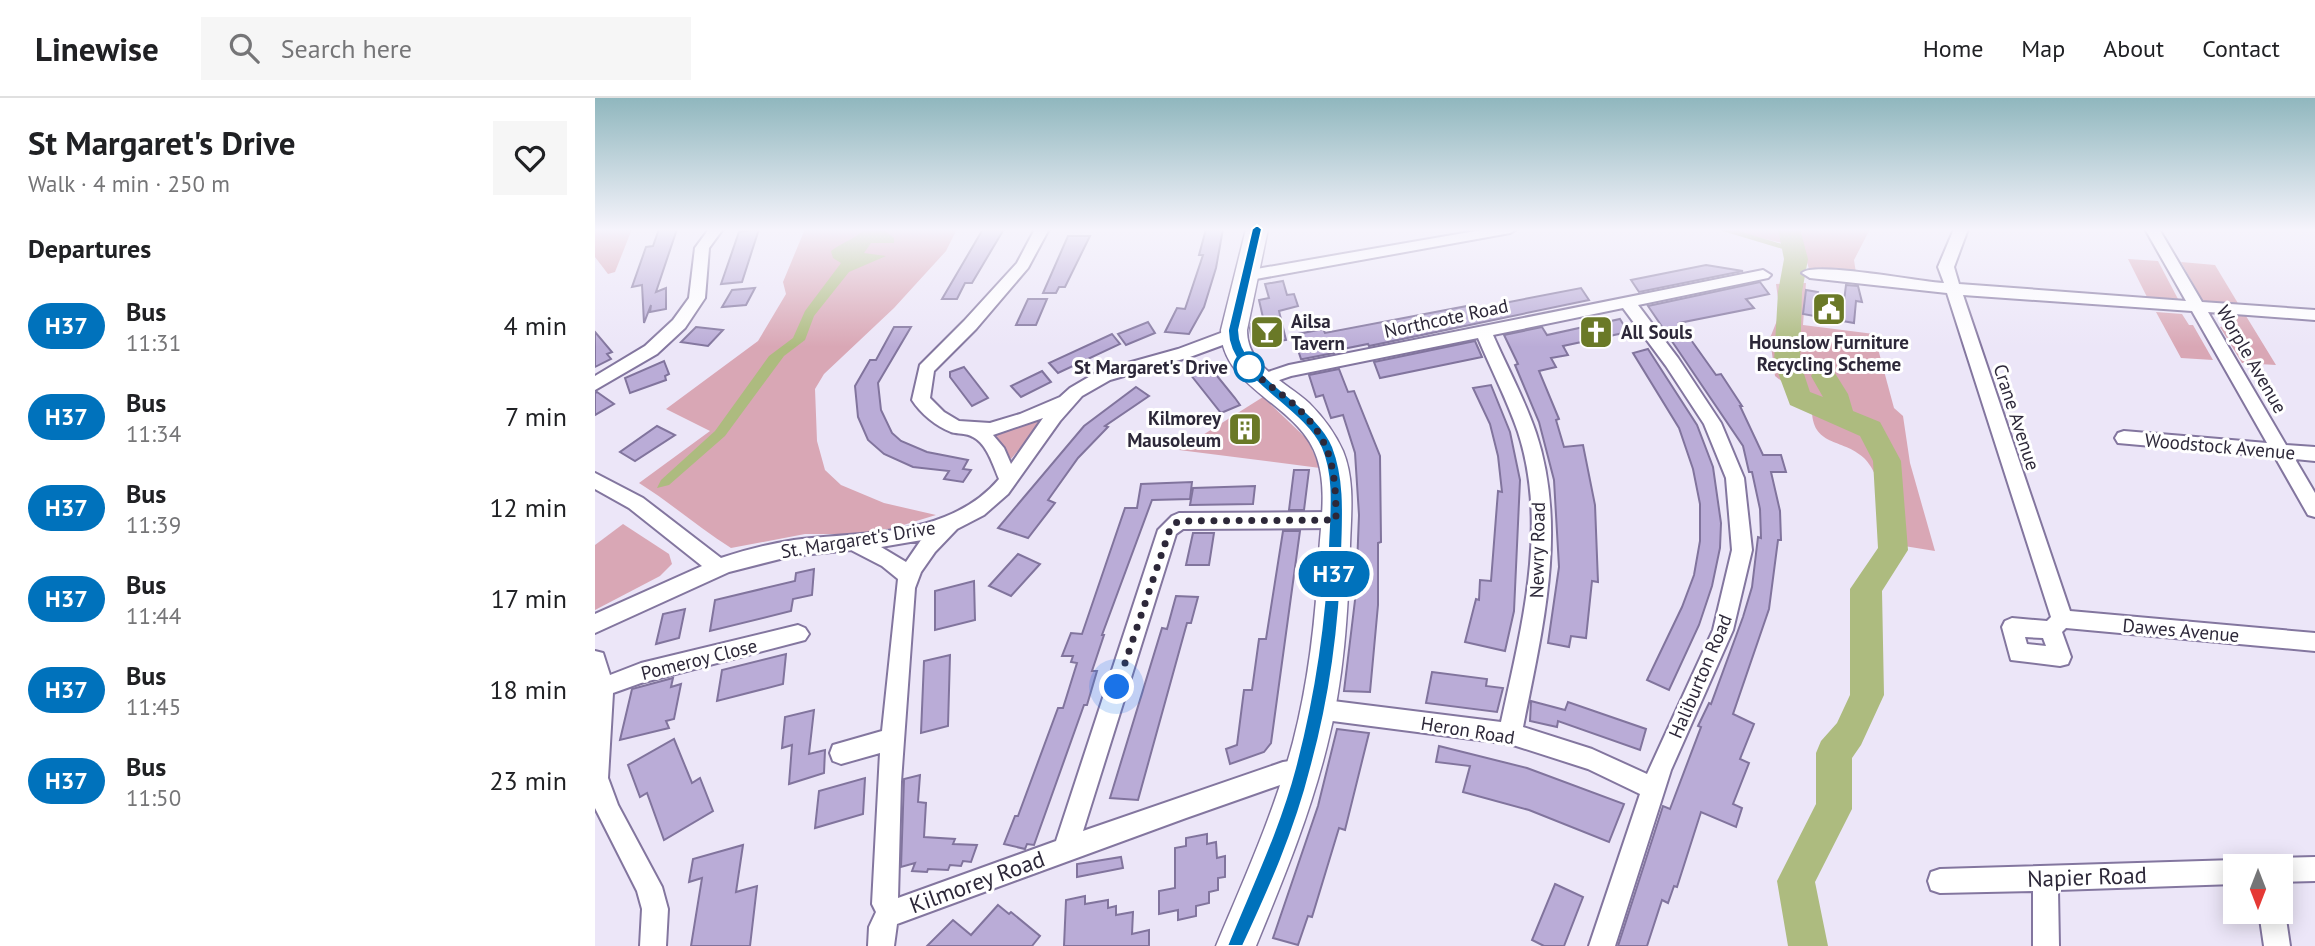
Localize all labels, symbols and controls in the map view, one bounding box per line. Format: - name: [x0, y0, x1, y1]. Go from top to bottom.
- search box: [201, 17, 691, 80]
- text: Linewise: [35, 27, 159, 70]
- icon: search: [225, 29, 263, 67]
- text: Search here: [281, 32, 412, 65]
- text: Home: [1923, 33, 1983, 64]
- text: Map: [2021, 33, 2065, 64]
- text: About: [2103, 33, 2164, 64]
- text: Contact: [2202, 33, 2280, 64]
- text: St Margaret's Drive: [28, 121, 296, 164]
- button: heart: [493, 121, 567, 195]
- text: Walk · 4 min · 250 m: [28, 169, 230, 198]
- text: Departures: [28, 232, 151, 265]
- public building icon: Hounslow Furniture Recycling Scheme: [1810, 290, 1848, 328]
- street label: Northcote Road: [1382, 293, 1510, 343]
- text: Bus: [126, 295, 166, 328]
- street label: Worple Avenue: [2211, 301, 2293, 417]
- text: 4 min: [504, 309, 567, 342]
- place label: Ailsa Tavern: [1291, 309, 1345, 355]
- text: H37: [45, 310, 88, 341]
- bar icon: Ailsa Tavern: [1248, 313, 1286, 351]
- church icon: All Souls: [1577, 313, 1615, 351]
- place label: All Souls: [1621, 320, 1693, 344]
- text: 11:31: [126, 328, 181, 357]
- place label: Hounslow Furniture Recycling Scheme: [1749, 330, 1909, 376]
- marker: St Margaret's Drive: [1234, 352, 1264, 382]
- place label: St Margaret's Drive: [1074, 355, 1228, 379]
- street label: Crane Avenue: [1989, 361, 2045, 473]
- text: Bus: [126, 386, 166, 419]
- text: 7 min: [505, 400, 567, 433]
- text: H37: [45, 401, 88, 432]
- place label: Kilmorey Mausoleum: [1127, 406, 1222, 452]
- building icon: Kilmorey Mausoleum: [1226, 410, 1264, 448]
- text: 11:34: [126, 419, 181, 448]
- street label: Woodstock Avenue: [2144, 427, 2296, 465]
- text: Bus: [126, 477, 166, 510]
- text: 12 min: [489, 491, 567, 524]
- text: H37: [45, 492, 88, 523]
- street label: Newry Road: [1524, 502, 1550, 598]
- text: 11:39: [126, 510, 181, 539]
- street label: St. Margaret's Drive: [779, 515, 937, 563]
- line badge: H37: [1294, 551, 1374, 597]
- text: H37: [1313, 558, 1355, 589]
- text: Bus: [126, 568, 166, 601]
- text: 17 min: [491, 582, 567, 615]
- text: H37: [45, 583, 88, 614]
- text: 11:44: [126, 601, 181, 630]
- street label: Haliburton Road: [1663, 610, 1737, 742]
- street label: Dawes Avenue: [2122, 613, 2240, 647]
- street label: Pomeroy Close: [638, 633, 760, 685]
- text: Bus: [126, 659, 166, 692]
- your location: [1099, 669, 1134, 704]
- text: 18 min: [489, 673, 567, 706]
- text: H37: [45, 674, 88, 705]
- text: 11:45: [126, 692, 181, 721]
- street label: Heron Road: [1419, 711, 1517, 749]
- text: Bus: [126, 750, 166, 783]
- text: 23 min: [489, 764, 567, 797]
- text: H37: [45, 765, 88, 796]
- text: 11:50: [126, 783, 181, 812]
- street label: Kilmorey Road: [905, 844, 1048, 919]
- north arrow: [2223, 854, 2293, 924]
- map controls: [2223, 854, 2293, 924]
- street label: Napier Road: [2027, 860, 2147, 893]

